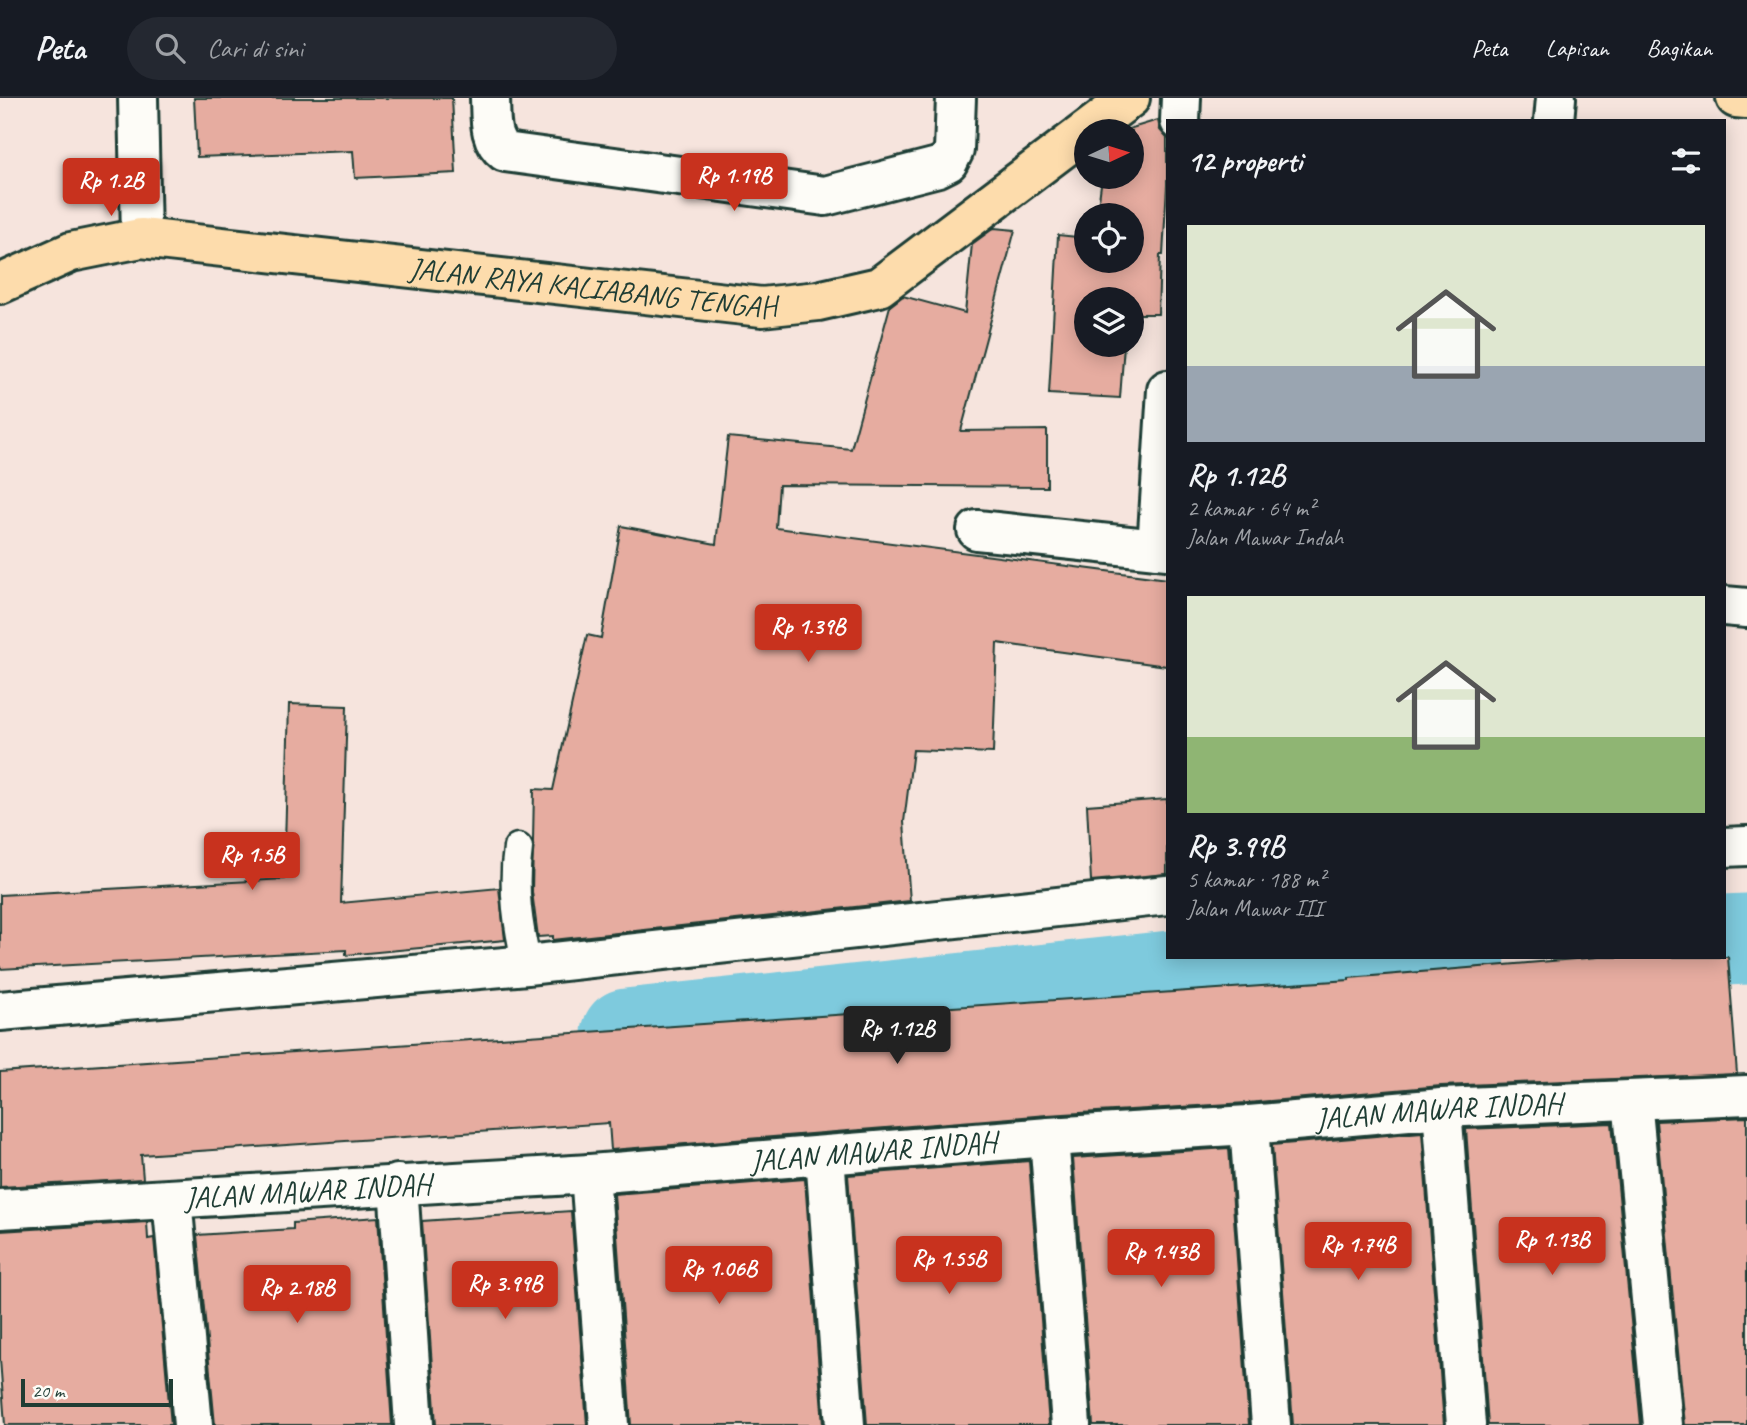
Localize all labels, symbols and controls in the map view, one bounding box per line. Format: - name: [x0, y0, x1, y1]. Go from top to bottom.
- search box: [127, 17, 617, 80]
- text: Peta: [35, 27, 85, 69]
- icon: search: [151, 29, 189, 67]
- text: Cari di sini: [207, 32, 303, 65]
- text: Peta: [1471, 33, 1508, 63]
- text: Lapisan: [1546, 33, 1609, 63]
- text: Bagikan: [1647, 33, 1712, 63]
- north arrow: [1074, 119, 1144, 189]
- map controls: [1074, 119, 1144, 357]
- text: 12 properti: [1187, 142, 1302, 180]
- icon: filters: [1667, 142, 1705, 180]
- pin: Rp 1.19B: [662, 153, 806, 213]
- pin: Rp 1.2B: [46, 158, 176, 218]
- text: Rp 1.19B: [697, 161, 771, 190]
- text: Rp 1.2B: [79, 166, 143, 195]
- button: locate: [1074, 203, 1144, 273]
- street label: JALAN RAYA KALIABANG TENGAH: [405, 249, 783, 326]
- icon: home: [1383, 271, 1509, 397]
- button: layers: [1074, 287, 1144, 357]
- text: Rp 1.12B: [1187, 456, 1285, 494]
- text: 2 kamar · 64 m²: [1187, 494, 1315, 523]
- text: Jalan Mawar Indah: [1187, 523, 1343, 552]
- pin: Rp 1.39B: [736, 604, 880, 664]
- text: Rp 1.39B: [771, 612, 845, 641]
- icon: home: [1383, 642, 1509, 768]
- text: Rp 3.99B: [1187, 827, 1284, 865]
- pin: Rp 1.5B: [187, 832, 317, 892]
- text: Rp 1.5B: [220, 840, 284, 869]
- text: 5 kamar · 188 m²: [1187, 865, 1325, 894]
- text: Jalan Mawar III: [1187, 894, 1323, 923]
- pin: Rp 1.12B: [825, 1006, 969, 1066]
- text: Rp 1.12B: [860, 1014, 934, 1043]
- street label: JALAN MAWAR INDAH: [1312, 1084, 1568, 1138]
- street label: JALAN MAWAR INDAH: [747, 1122, 1003, 1180]
- street label: JALAN MAWAR INDAH: [181, 1164, 437, 1217]
- pin: Rp 1.13B: [1480, 1218, 1624, 1277]
- pin: Rp 1.74B: [1286, 1222, 1430, 1282]
- text: Rp 1.13B: [1515, 1225, 1589, 1254]
- pin: Rp 1.43B: [1089, 1230, 1233, 1289]
- text: Rp 1.74B: [1321, 1230, 1395, 1259]
- pin: Rp 1.55B: [877, 1236, 1021, 1296]
- text: Rp 1.43B: [1124, 1237, 1198, 1266]
- text: Rp 1.55B: [912, 1244, 986, 1273]
- pin: Rp 1.06B: [647, 1246, 791, 1306]
- text: Rp 1.06B: [681, 1254, 757, 1283]
- pin: Rp 3.99B: [433, 1262, 577, 1321]
- pin: Rp 2.18B: [225, 1266, 369, 1325]
- text: Rp 3.99B: [468, 1269, 542, 1298]
- text: Rp 2.18B: [260, 1273, 334, 1302]
- scale bar: [21, 1376, 173, 1408]
- text: 20 m: [32, 1379, 64, 1403]

